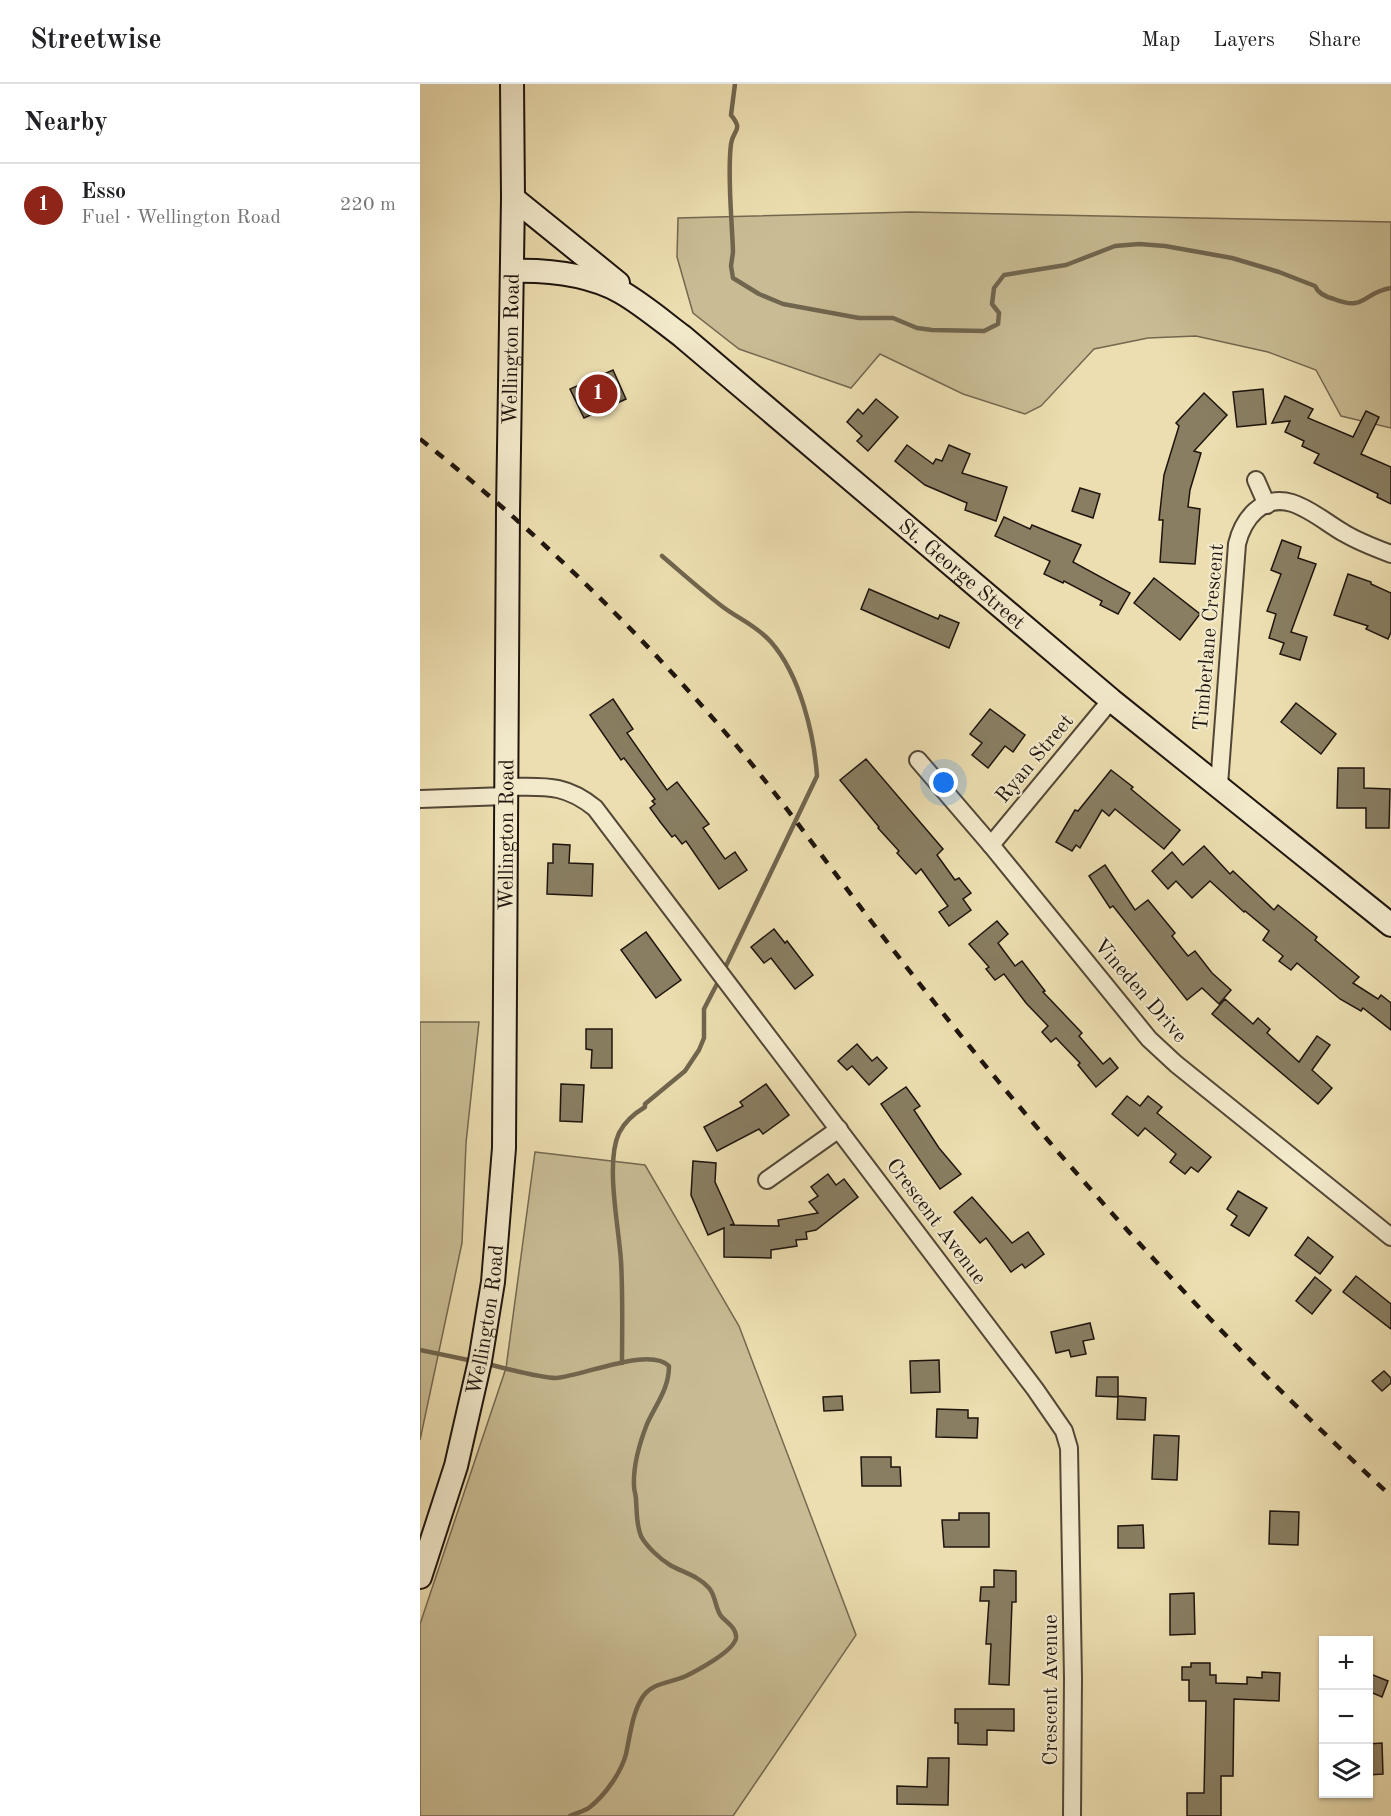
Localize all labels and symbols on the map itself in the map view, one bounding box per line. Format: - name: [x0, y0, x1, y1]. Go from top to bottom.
- street label: Wellington Road: [500, 273, 524, 425]
- pin: 1: [578, 372, 618, 416]
- street label: St. George Street: [894, 516, 1028, 634]
- street label: Timberlane Crescent: [1191, 542, 1228, 732]
- street label: Ryan Street: [992, 711, 1078, 807]
- street label: Wellington Road: [496, 759, 518, 911]
- your location: [929, 768, 958, 797]
- street label: Vineden Drive: [1089, 935, 1191, 1047]
- street label: Crescent Avenue: [882, 1155, 990, 1289]
- street label: Wellington Road: [464, 1244, 508, 1397]
- street label: Crescent Avenue: [1041, 1614, 1062, 1766]

